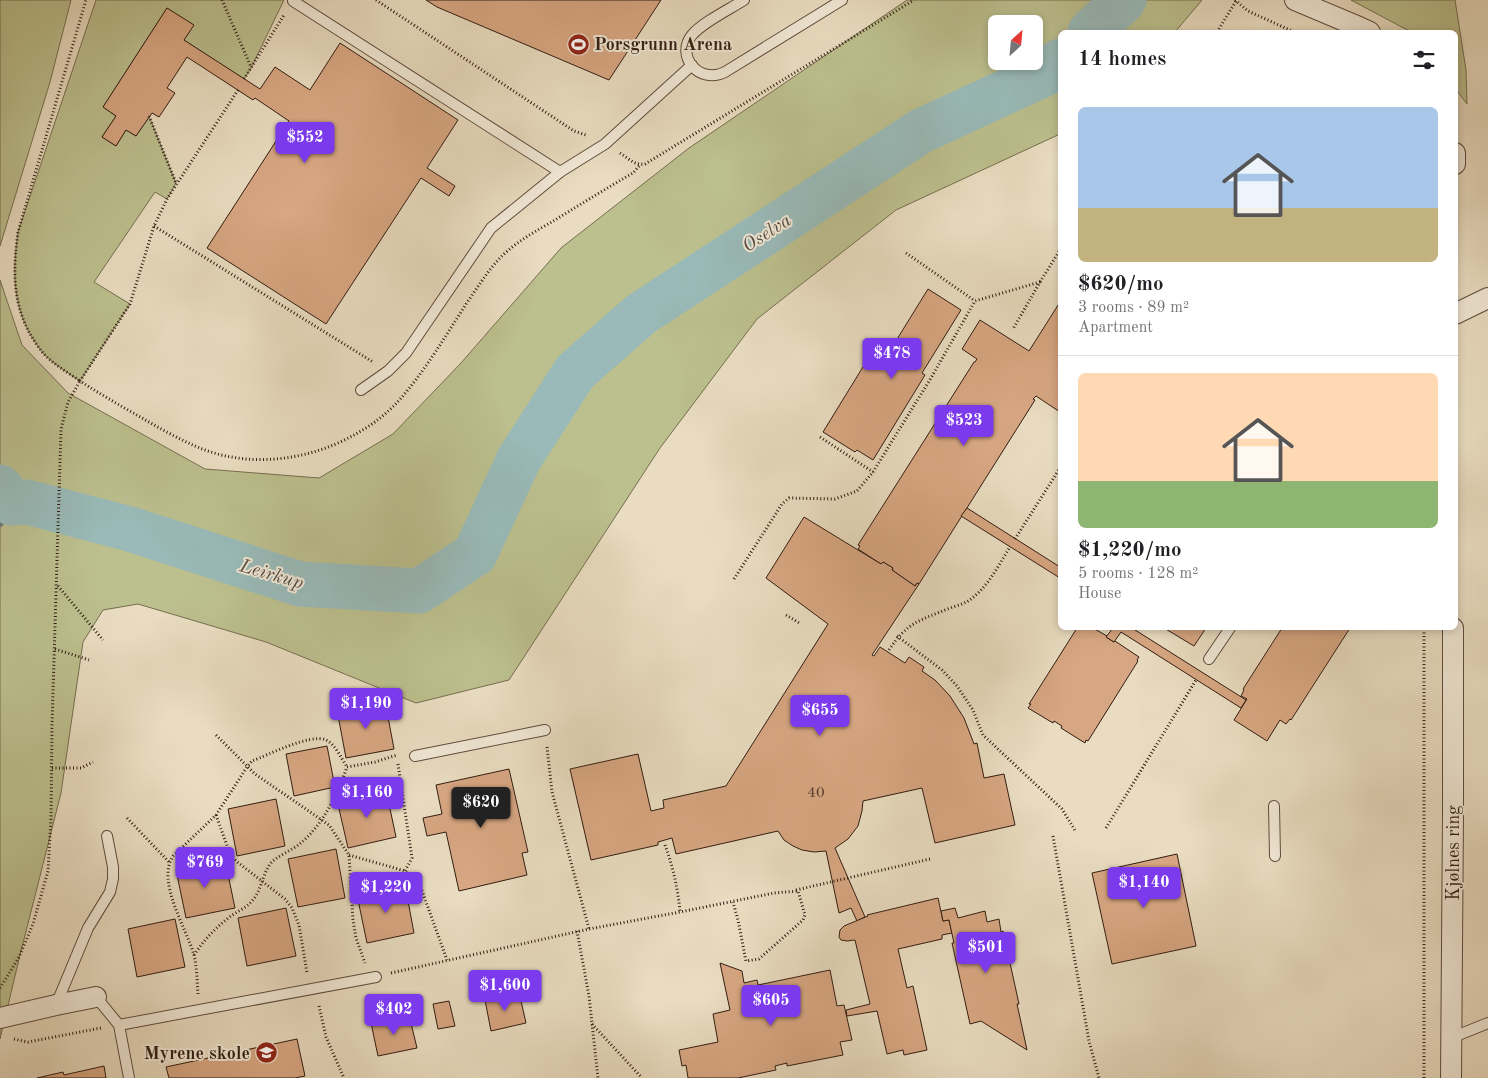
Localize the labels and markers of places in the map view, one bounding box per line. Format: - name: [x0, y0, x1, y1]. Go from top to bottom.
- sports icon: Porsgrunn Arena: [566, 32, 590, 56]
- place label: Porsgrunn Arena: [594, 36, 732, 54]
- pin: $552: [275, 121, 335, 164]
- pin: $478: [862, 338, 922, 380]
- pin: $523: [934, 404, 994, 447]
- pin: $1,190: [325, 688, 407, 730]
- pin: $655: [790, 694, 850, 737]
- pin: $1,160: [326, 776, 408, 819]
- pin: $620: [451, 786, 511, 829]
- pin: $769: [175, 846, 235, 889]
- pin: $1,140: [1103, 866, 1185, 909]
- pin: $1,220: [345, 872, 427, 914]
- pin: $501: [956, 932, 1016, 974]
- pin: $1,600: [464, 970, 546, 1012]
- pin: $605: [741, 984, 801, 1027]
- pin: $402: [364, 994, 424, 1036]
- school or university icon: Myrene skole: [254, 1041, 278, 1065]
- place label: Myrene skole: [144, 1045, 250, 1063]

